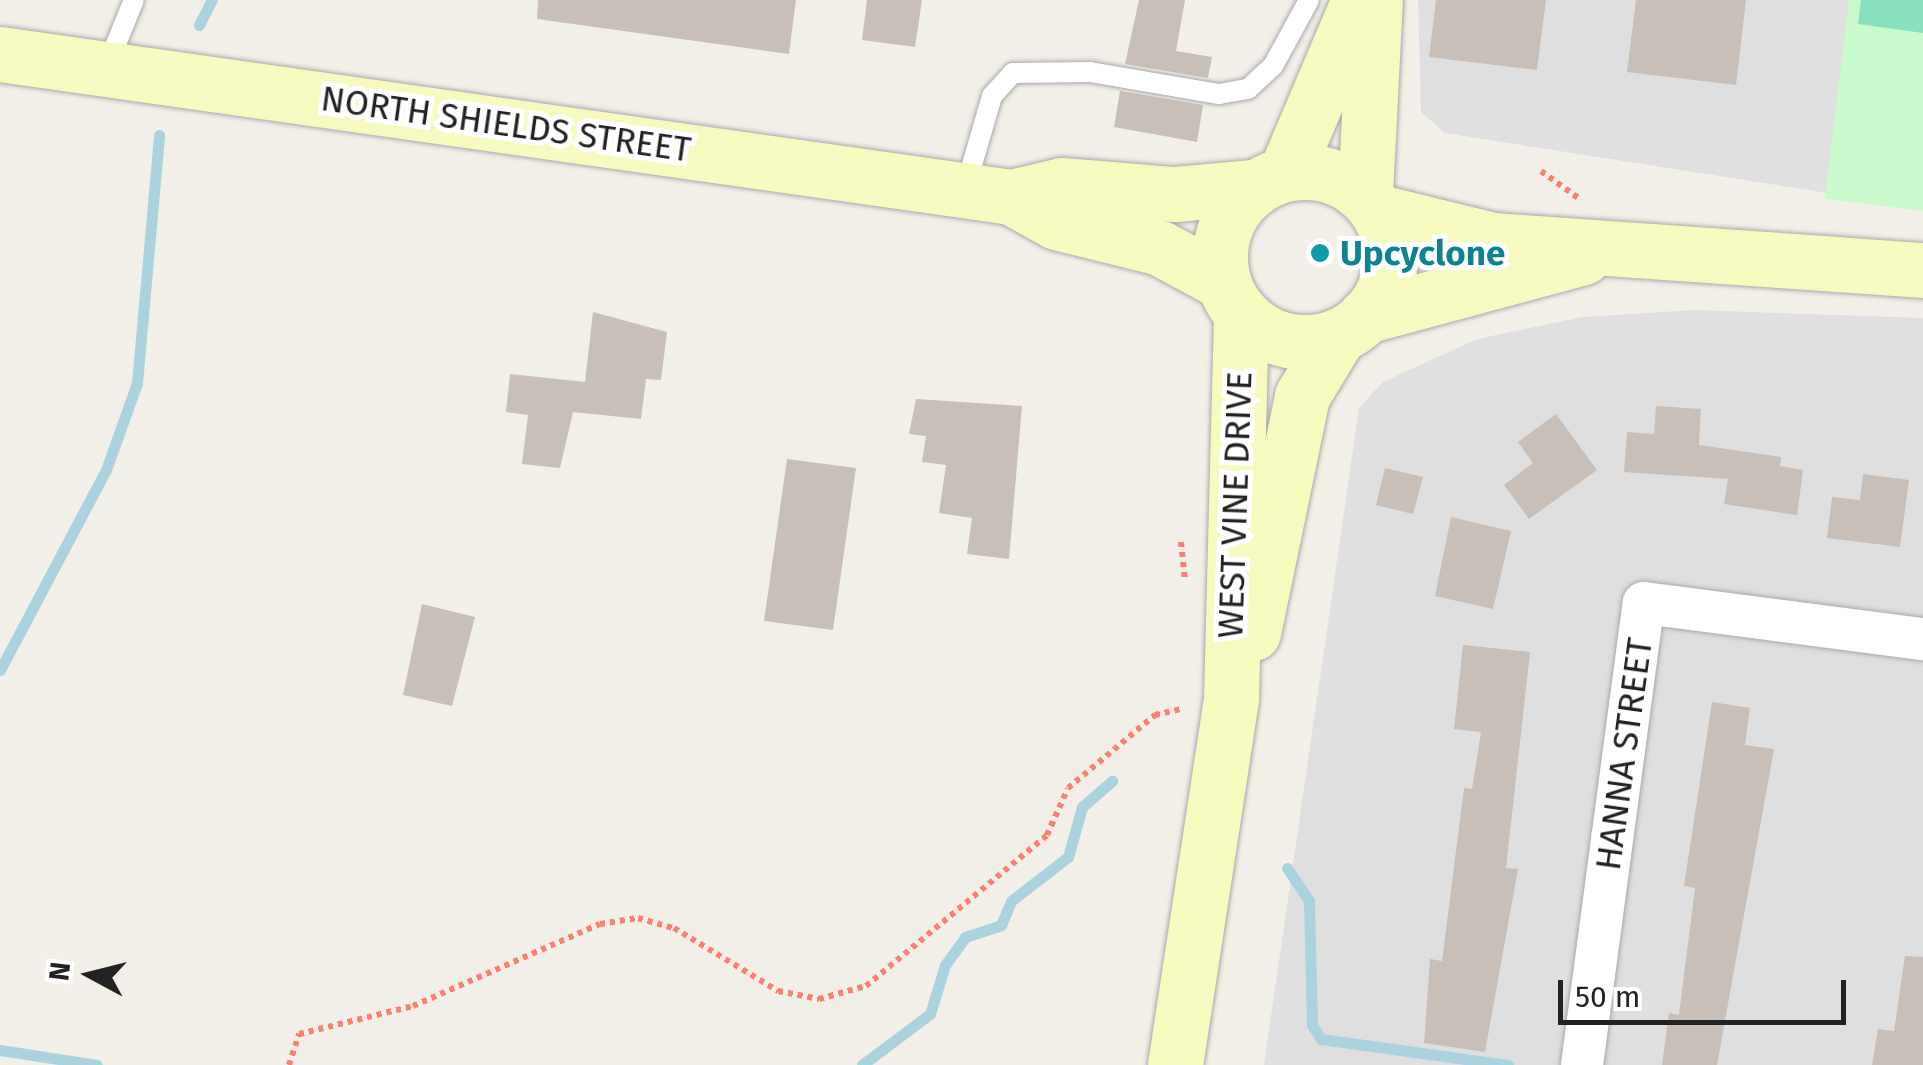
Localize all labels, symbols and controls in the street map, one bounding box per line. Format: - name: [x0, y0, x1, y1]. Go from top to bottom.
- street label: NORTH SHIELDS STREET: [318, 77, 694, 171]
- place label: Upcyclone: [1340, 232, 1505, 274]
- marker: Upcyclone: [1309, 242, 1331, 264]
- street label: WEST VINE DRIVE: [1209, 371, 1261, 639]
- street label: HANNA STREET: [1587, 635, 1661, 873]
- north arrow: [40, 925, 140, 1025]
- text: N: [42, 960, 77, 983]
- scale bar: [1563, 960, 1850, 1022]
- text: 50 m: [1575, 979, 1640, 1015]

